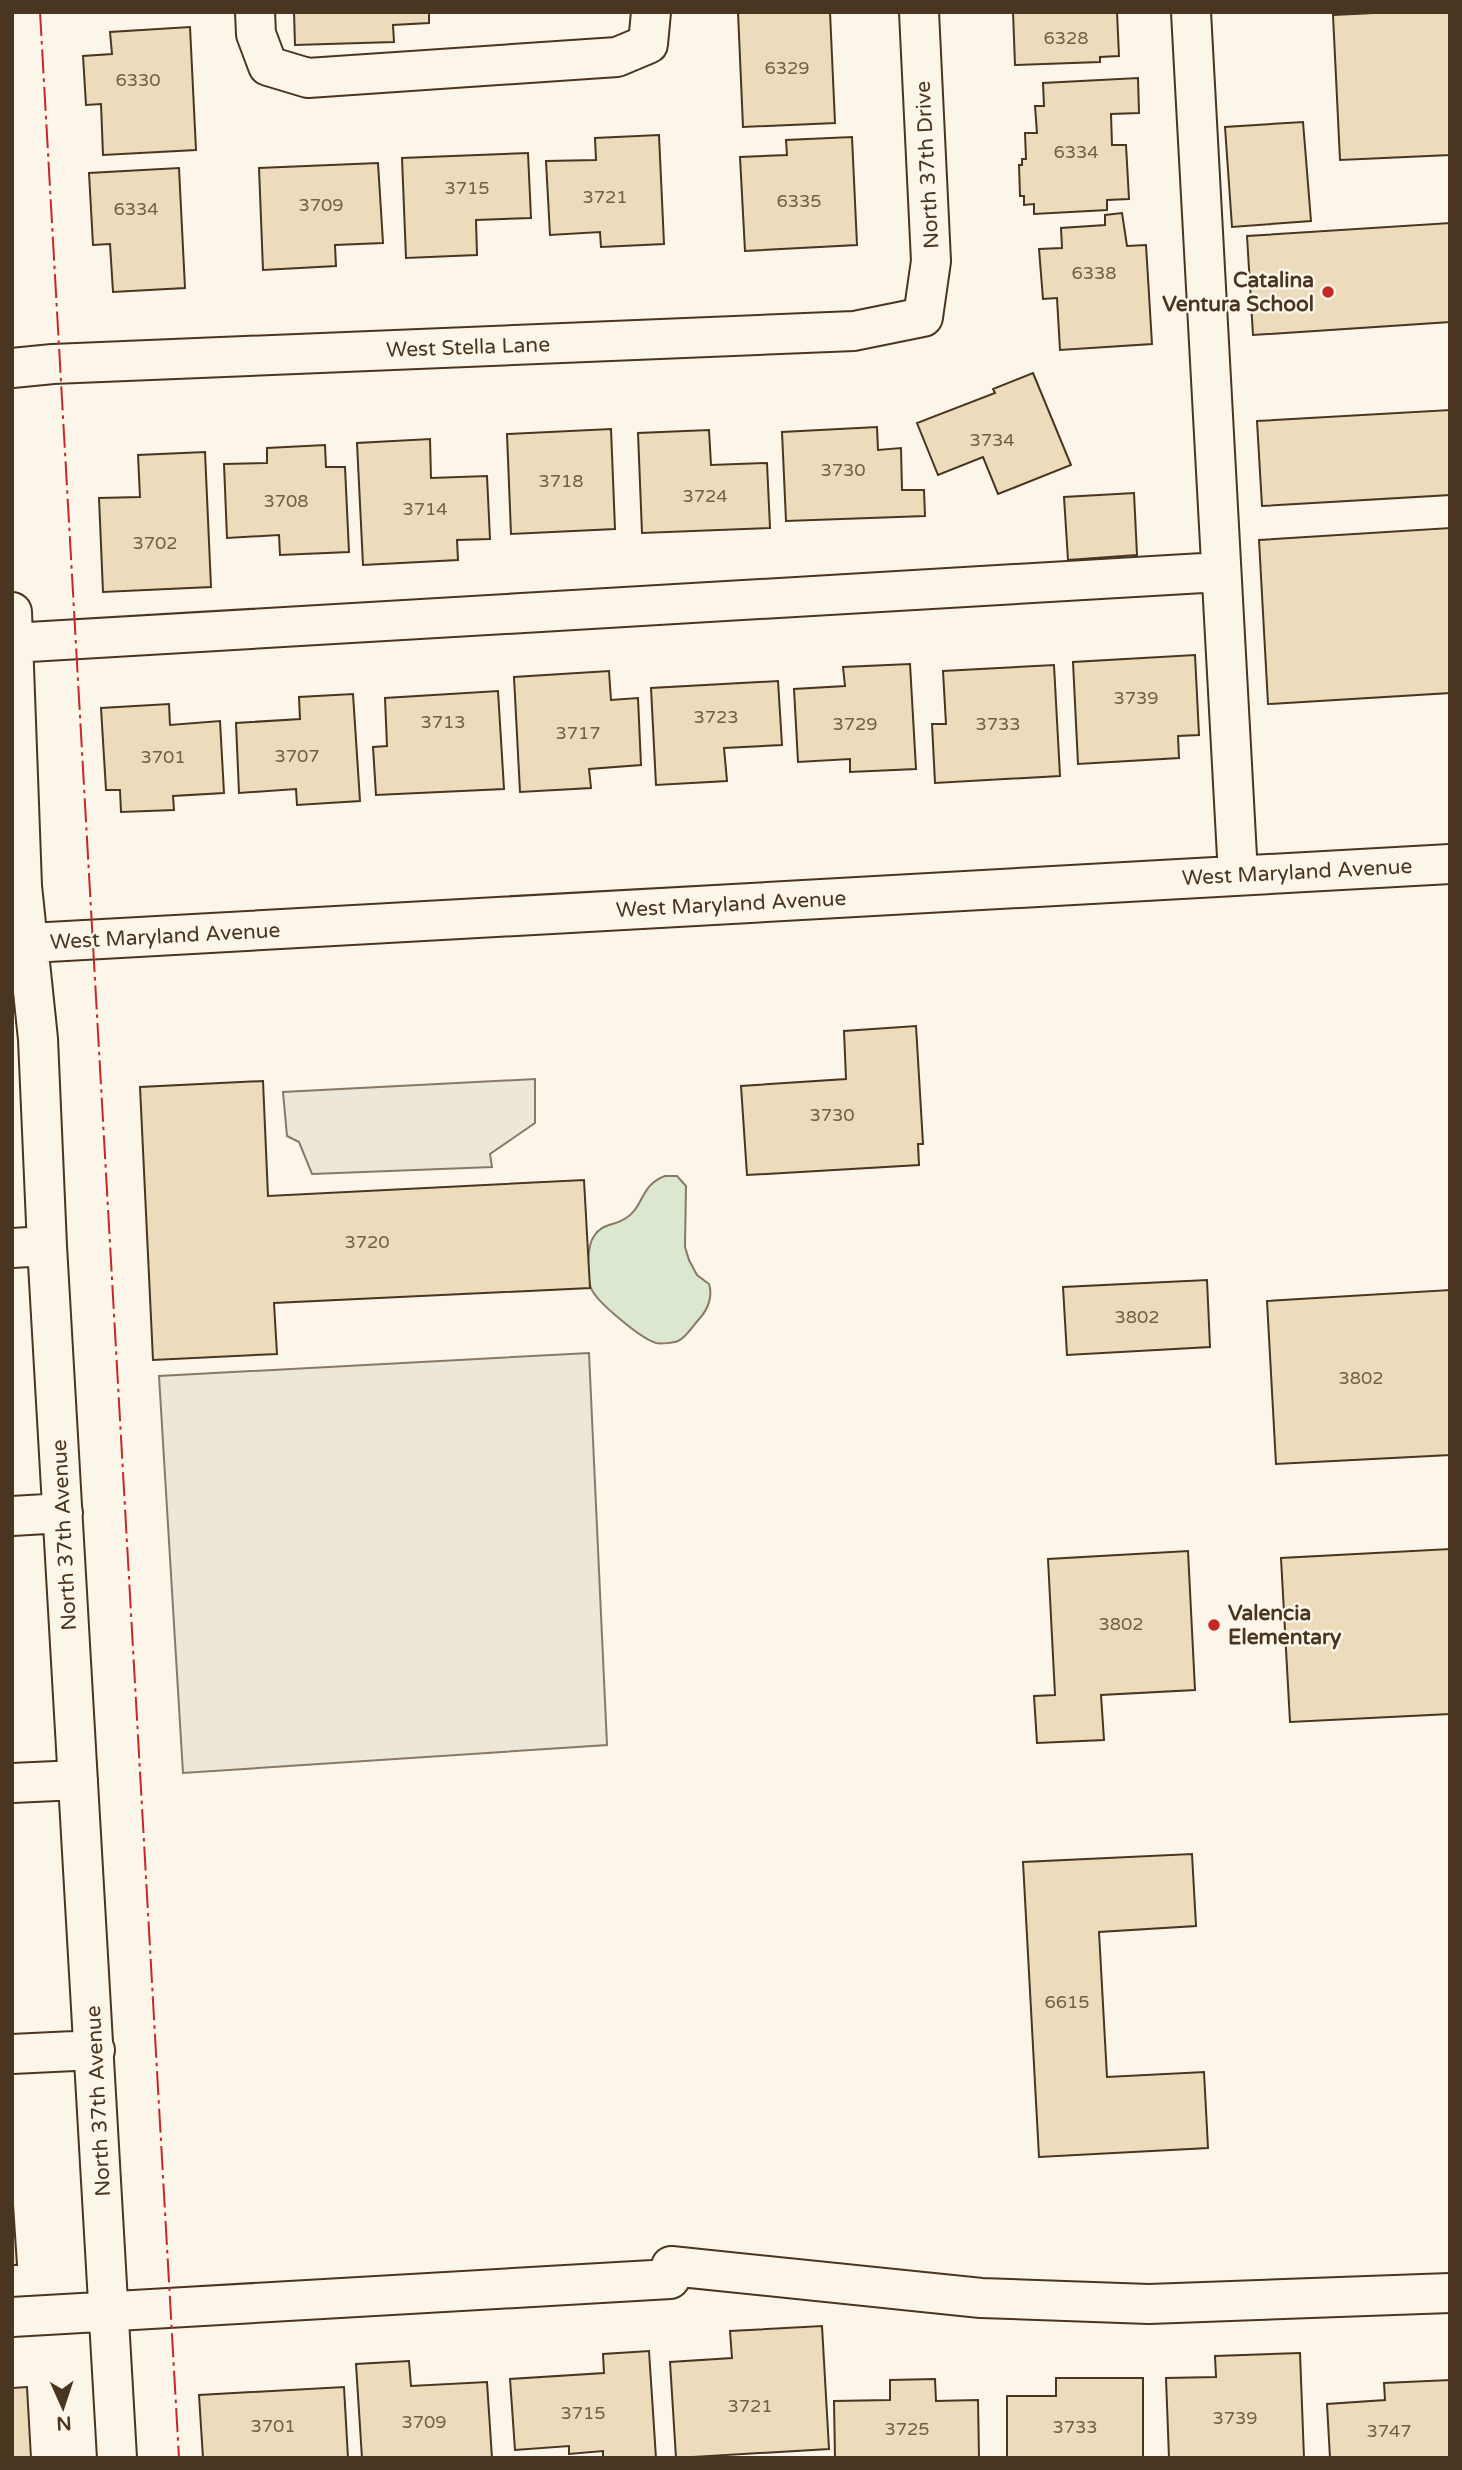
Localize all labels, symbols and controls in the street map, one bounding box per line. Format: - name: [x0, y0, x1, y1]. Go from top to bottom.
- house number: 6328: [1043, 27, 1089, 49]
- house number: 6329: [764, 57, 810, 79]
- house number: 6330: [115, 69, 161, 91]
- street label: North 37th Drive: [911, 80, 944, 250]
- house number: 6334: [1053, 141, 1099, 163]
- house number: 3715: [444, 177, 490, 199]
- house number: 3721: [582, 186, 628, 208]
- house number: 6335: [776, 190, 822, 212]
- house number: 3709: [298, 194, 344, 216]
- house number: 6334: [113, 198, 159, 220]
- house number: 6338: [1071, 262, 1117, 284]
- place label: Catalina Ventura School: [1162, 268, 1314, 317]
- marker: Catalina Ventura School: [1320, 284, 1336, 300]
- street label: West Stella Lane: [386, 332, 551, 363]
- house number: 3734: [969, 429, 1015, 451]
- house number: 3730: [820, 459, 866, 481]
- house number: 3718: [538, 470, 584, 492]
- house number: 3724: [682, 485, 728, 507]
- house number: 3708: [263, 490, 309, 512]
- house number: 3714: [402, 498, 448, 520]
- house number: 3702: [132, 532, 178, 554]
- house number: 3739: [1113, 687, 1159, 709]
- house number: 3723: [693, 706, 739, 728]
- house number: 3713: [420, 711, 466, 733]
- house number: 3729: [832, 713, 878, 735]
- house number: 3733: [975, 713, 1021, 735]
- house number: 3717: [555, 722, 601, 744]
- house number: 3707: [274, 745, 320, 767]
- house number: 3701: [140, 746, 186, 768]
- street label: West Maryland Avenue: [1181, 854, 1413, 891]
- street label: West Maryland Avenue: [615, 886, 847, 923]
- street label: West Maryland Avenue: [49, 918, 281, 955]
- house number: 3730: [809, 1104, 855, 1126]
- house number: 3720: [344, 1231, 390, 1253]
- house number: 3802: [1114, 1306, 1160, 1328]
- house number: 3802: [1338, 1367, 1384, 1389]
- street label: North 37th Avenue: [47, 1439, 82, 1631]
- place label: Valencia Elementary: [1228, 1601, 1342, 1650]
- house number: 3802: [1098, 1613, 1144, 1635]
- marker: Valencia Elementary: [1206, 1617, 1222, 1633]
- house number: 6615: [1044, 1991, 1090, 2013]
- street label: North 37th Avenue: [81, 2005, 116, 2197]
- north arrow: [28, 2372, 98, 2442]
- house number: 3721: [727, 2395, 773, 2417]
- house number: 3715: [560, 2402, 606, 2424]
- house number: 3739: [1212, 2407, 1258, 2429]
- house number: 3709: [401, 2411, 447, 2433]
- text: N: [56, 2412, 72, 2434]
- house number: 3701: [250, 2415, 296, 2437]
- house number: 3733: [1052, 2416, 1098, 2438]
- house number: 3725: [884, 2418, 930, 2440]
- house number: 3747: [1366, 2420, 1412, 2442]

